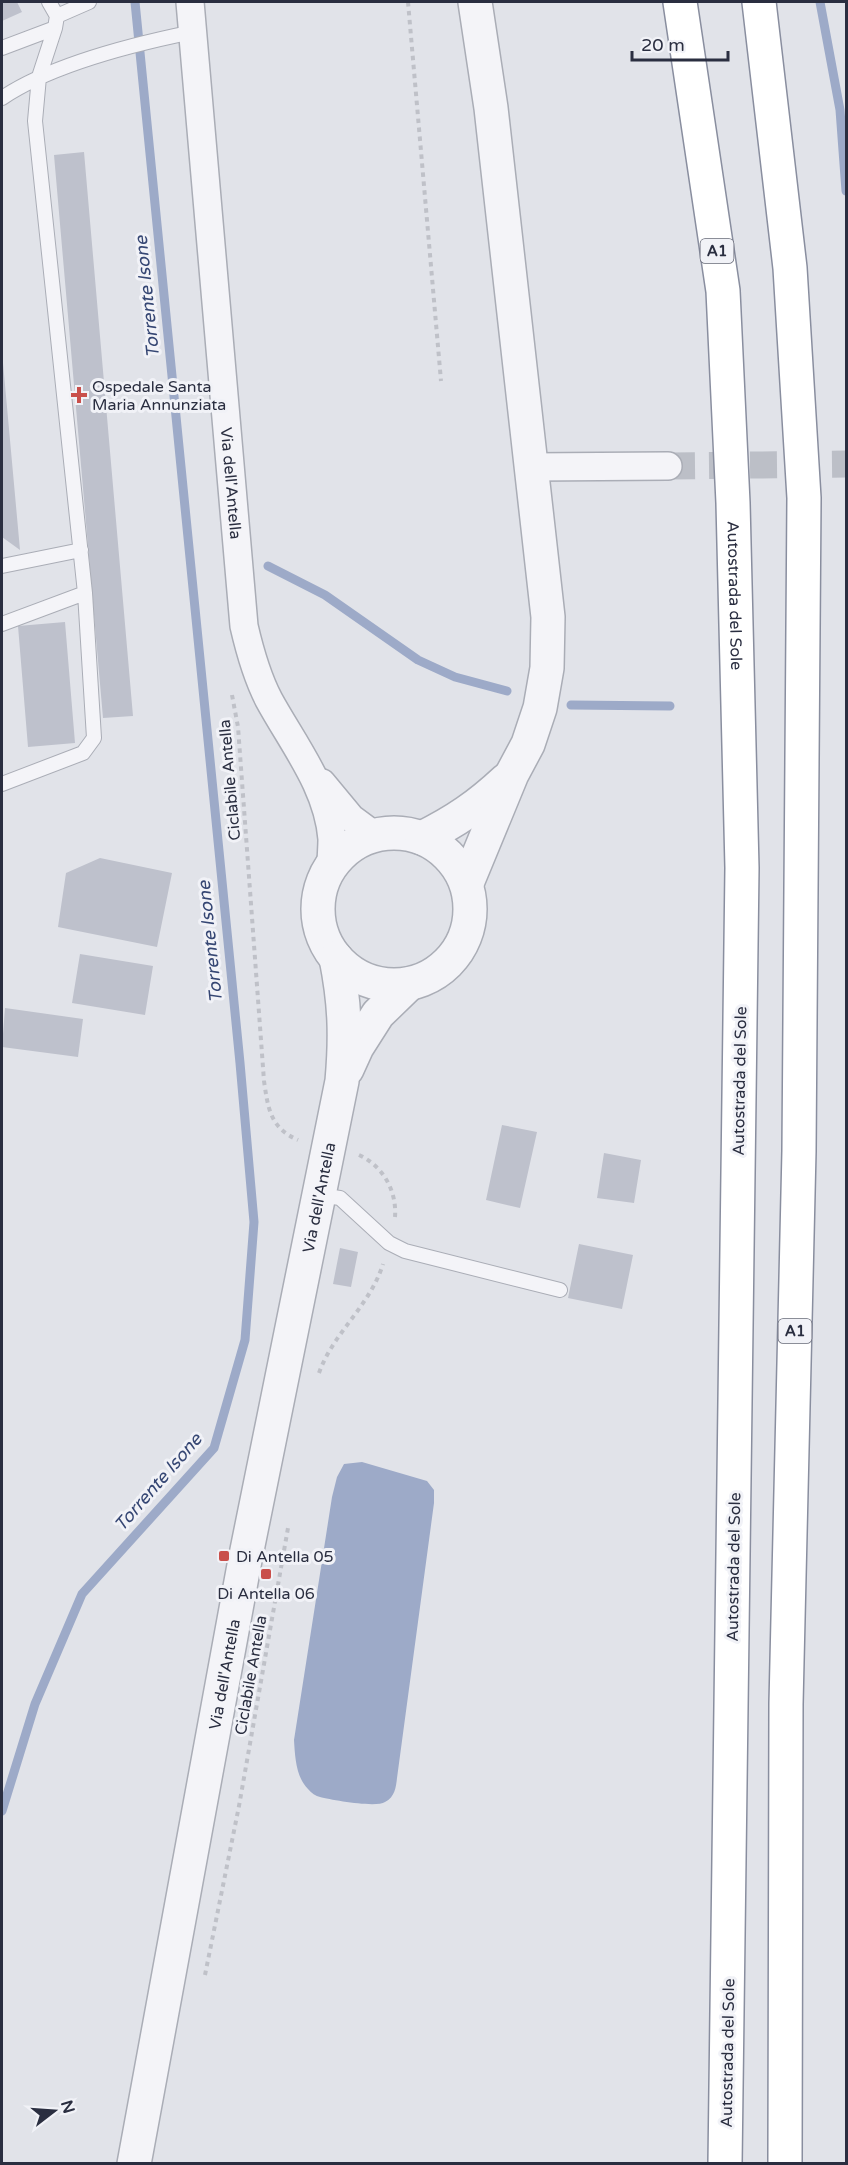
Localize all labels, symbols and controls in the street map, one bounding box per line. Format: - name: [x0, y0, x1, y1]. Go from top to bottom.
- scale bar: [632, 24, 728, 62]
- text: 20 m: [641, 34, 685, 56]
- water label: Torrente Isone: [130, 234, 164, 359]
- road number: A1: [700, 239, 734, 263]
- place label: Ospedale Santa Maria Annunziata: [92, 377, 226, 415]
- marker: Ospedale Santa Maria Annunziata: [70, 386, 88, 404]
- street label: Via dell'Antella: [216, 427, 245, 540]
- street label: Autostrada del Sole: [722, 521, 746, 670]
- street label: Ciclabile Antella: [215, 719, 245, 841]
- water label: Torrente Isone: [193, 879, 227, 1004]
- street label: Autostrada del Sole: [729, 1006, 751, 1156]
- street label: Via dell'Antella: [298, 1141, 340, 1255]
- road number: A1: [778, 1319, 812, 1343]
- water label: Torrente Isone: [110, 1428, 207, 1535]
- street label: Autostrada del Sole: [723, 1492, 745, 1642]
- place label: Di Antella 05: [236, 1547, 334, 1567]
- marker: Di Antella 05: [217, 1549, 231, 1563]
- marker: Di Antella 06: [259, 1567, 273, 1581]
- place label: Di Antella 06: [217, 1584, 315, 1604]
- street label: Ciclabile Antella: [231, 1614, 271, 1737]
- street label: Via dell'Antella: [205, 1617, 245, 1731]
- street label: Autostrada del Sole: [717, 1978, 739, 2128]
- north arrow: [24, 2081, 84, 2141]
- text: N: [56, 2098, 79, 2116]

